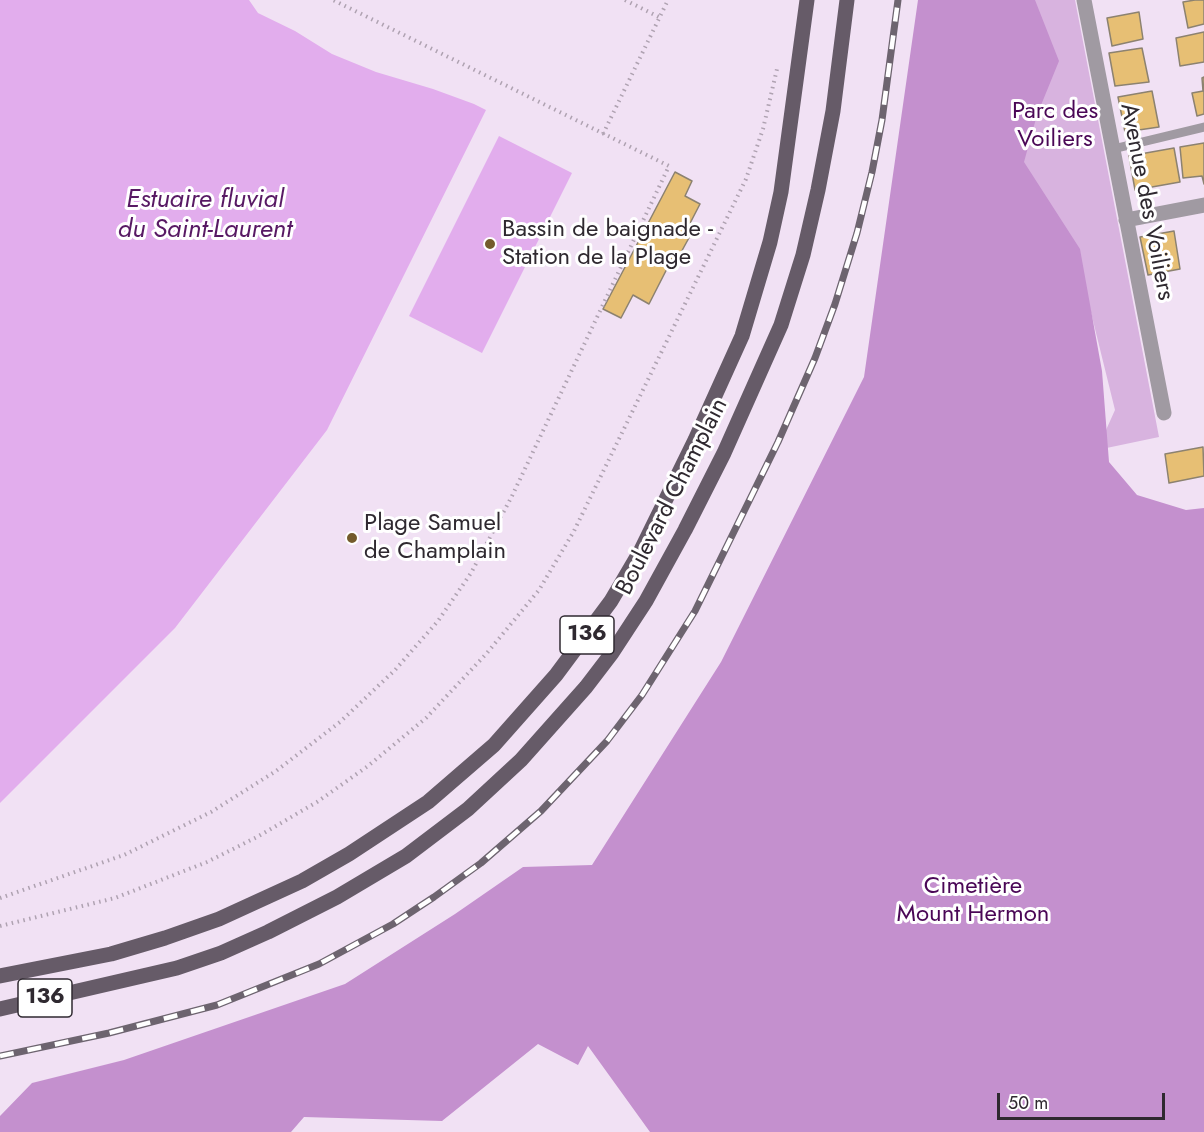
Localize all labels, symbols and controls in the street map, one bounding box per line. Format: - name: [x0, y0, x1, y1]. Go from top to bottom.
- park label: Parc des Voiliers: [1012, 98, 1098, 154]
- street label: Avenue des Voiliers: [1113, 101, 1179, 303]
- water label: Estuaire fluvial du Saint-Laurent: [118, 185, 292, 246]
- place label: Bassin de baignade - Station de la Plage: [502, 216, 713, 272]
- marker: Bassin de baignade - Station de la Plage: [483, 237, 497, 251]
- street label: Boulevard Champlain: [611, 394, 735, 600]
- place label: Plage Samuel de Champlain: [364, 510, 506, 566]
- marker: Plage Samuel de Champlain: [345, 531, 359, 545]
- road number: 136: [560, 616, 614, 654]
- park label: Cimetière Mount Hermon: [897, 873, 1049, 929]
- road number: 136: [18, 979, 72, 1017]
- scale bar: [1000, 1081, 1168, 1119]
- text: 50 m: [1008, 1090, 1048, 1116]

